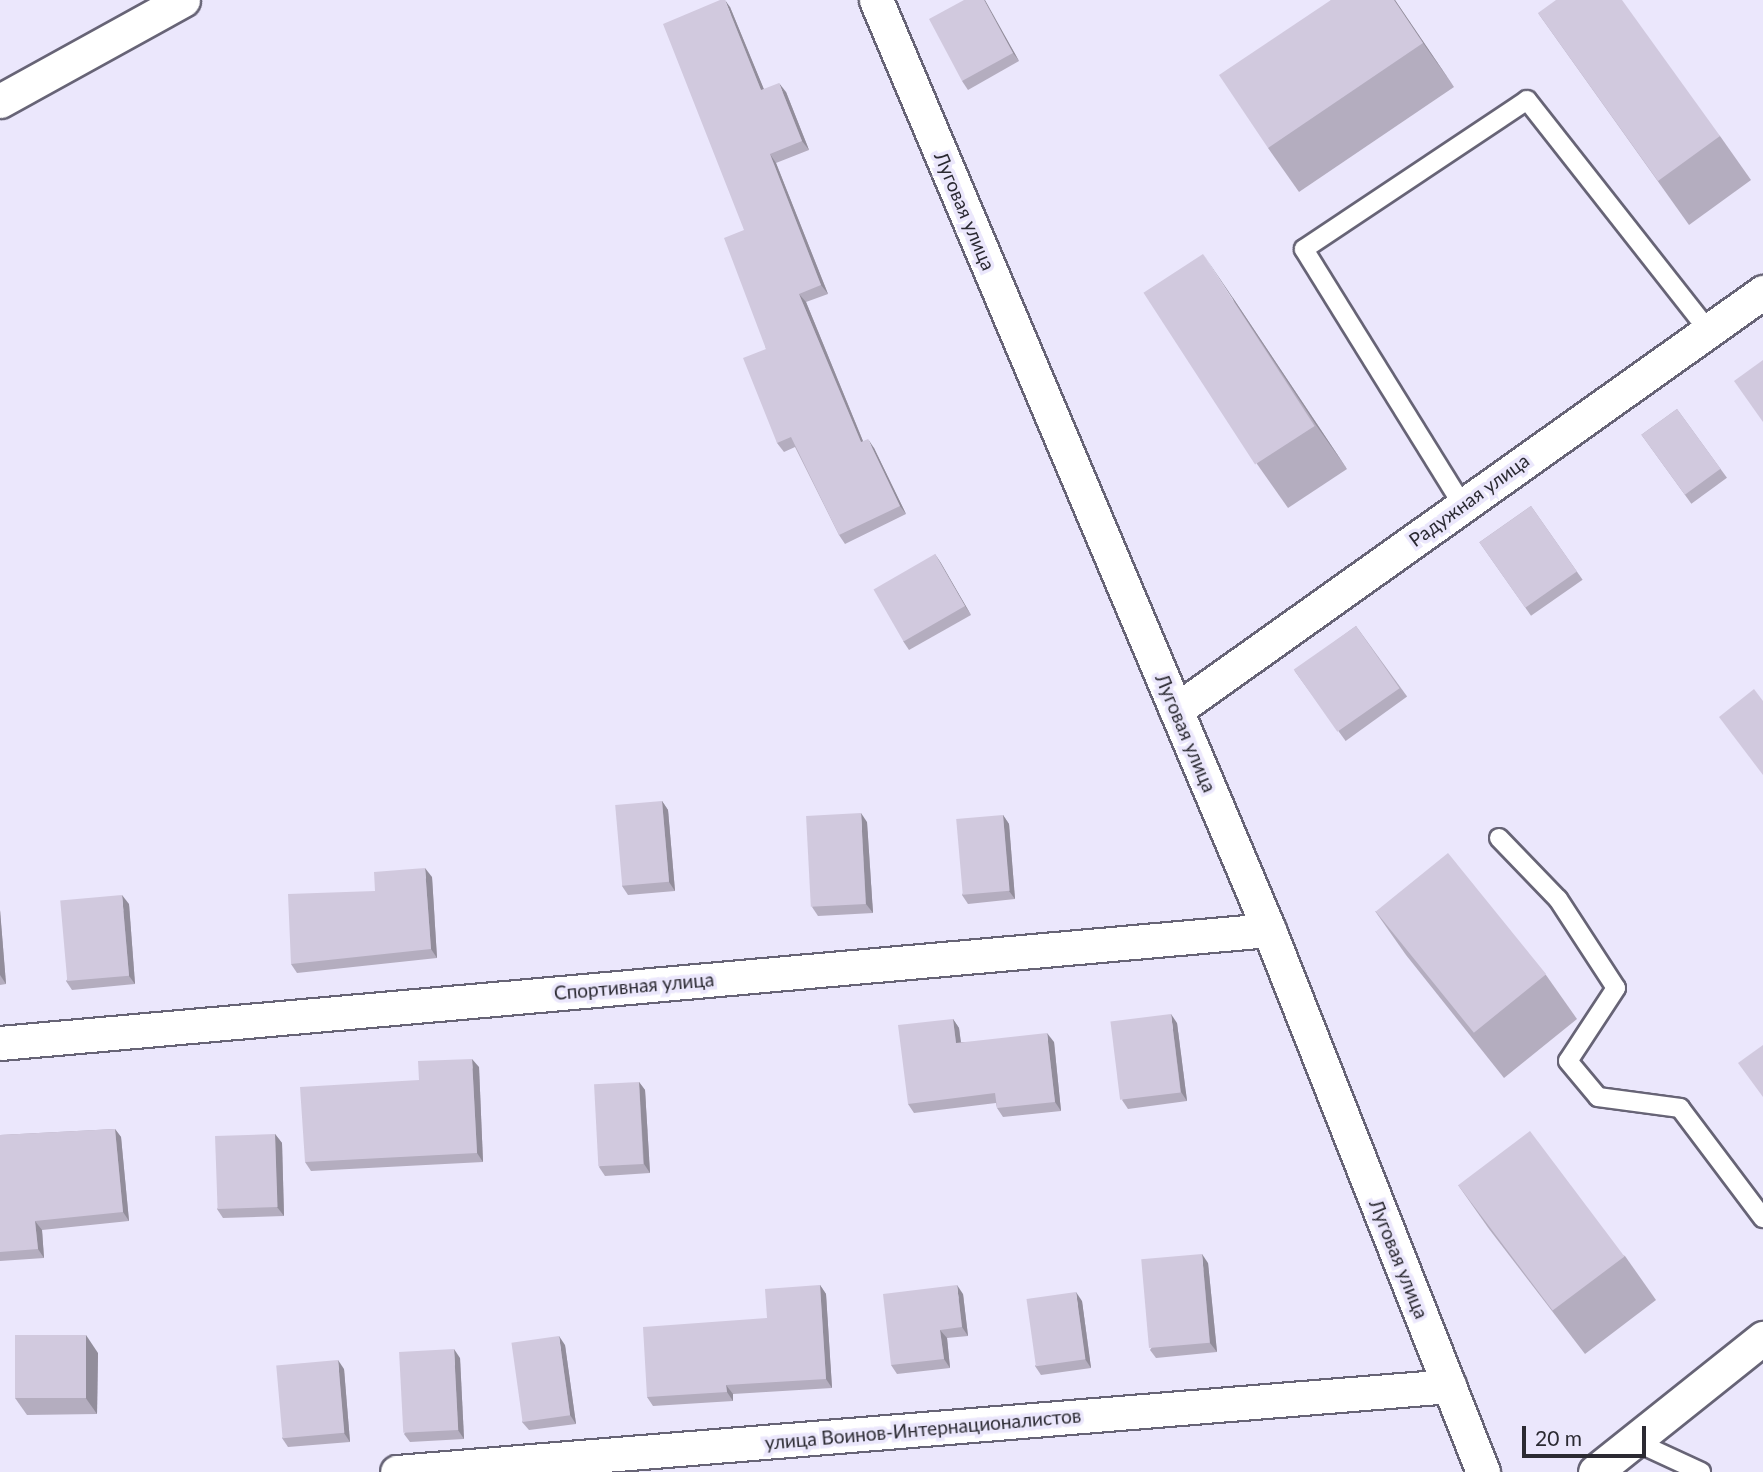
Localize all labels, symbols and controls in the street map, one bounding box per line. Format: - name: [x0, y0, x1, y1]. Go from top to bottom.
- street label: Луговая улица: [930, 148, 1000, 274]
- street label: Радужная улица: [1404, 449, 1534, 551]
- street label: Луговая улица: [1151, 670, 1221, 796]
- street label: Спортивная улица: [553, 968, 715, 1004]
- street label: Луговая улица: [1365, 1196, 1433, 1322]
- street label: улица Воинов-Интернационалистов: [764, 1404, 1082, 1454]
- scale bar: [1525, 1412, 1649, 1456]
- text: 20 m: [1535, 1425, 1582, 1450]

